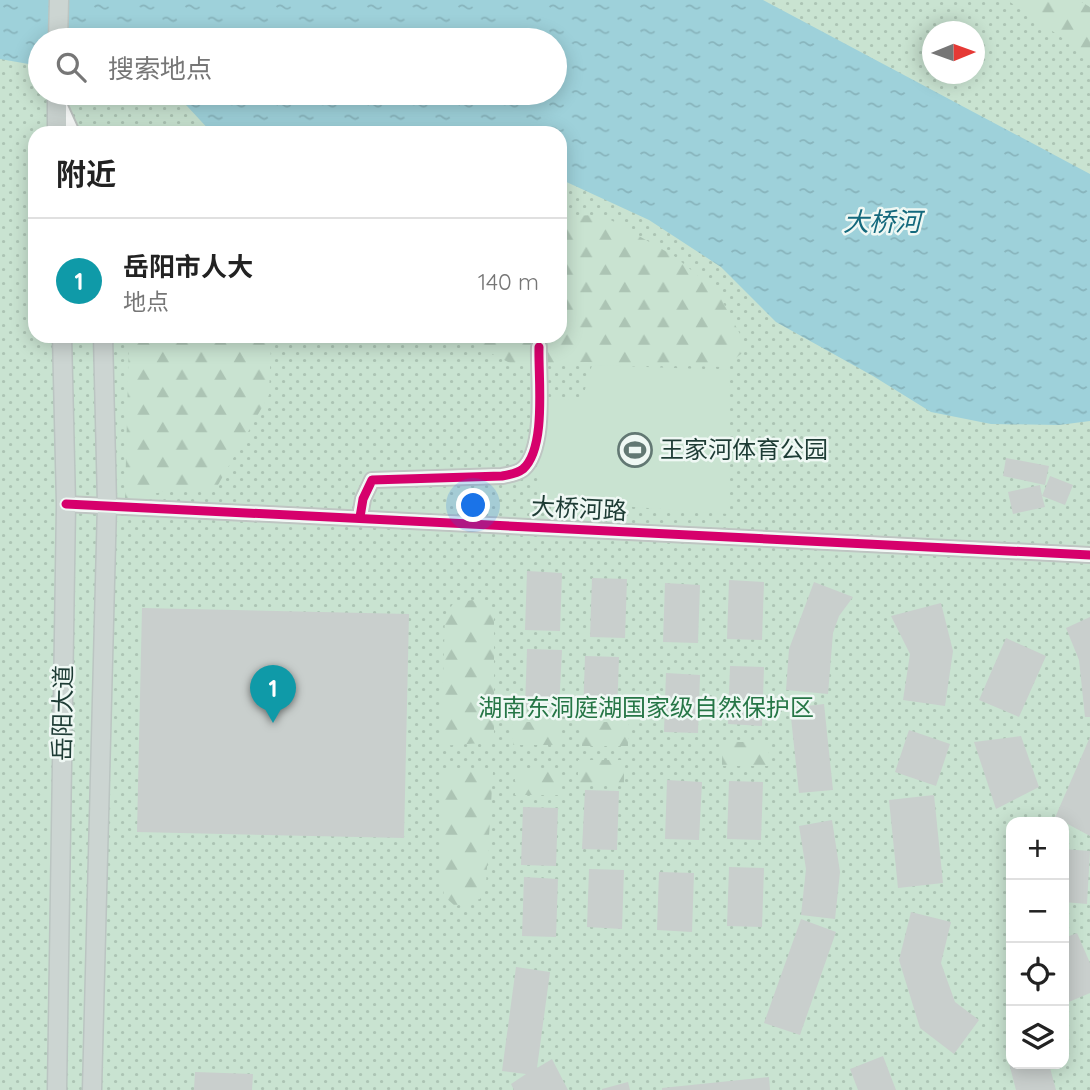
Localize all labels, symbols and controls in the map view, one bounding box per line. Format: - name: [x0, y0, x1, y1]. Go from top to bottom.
- north arrow: [922, 21, 985, 84]
- search box: [28, 28, 567, 105]
- icon: search: [52, 48, 90, 86]
- text: 搜索地点: [108, 52, 212, 85]
- text: 附近: [56, 155, 116, 193]
- water label: 大桥河: [843, 205, 926, 238]
- text: 岳阳市人大: [123, 250, 253, 283]
- text: 1: [75, 267, 83, 296]
- text: 140 m: [478, 267, 539, 296]
- text: 地点: [123, 287, 169, 316]
- sports icon: 王家河体育公园: [616, 431, 654, 469]
- place label: 王家河体育公园: [660, 434, 828, 464]
- your location: [456, 488, 490, 522]
- street label: 大桥河路: [530, 491, 628, 525]
- street label: 岳阳大道: [46, 665, 78, 761]
- pin: 1: [250, 665, 296, 723]
- park label: 湖南东洞庭湖国家级自然保护区: [478, 692, 814, 722]
- map controls: [1006, 817, 1069, 1069]
- button: +: [1006, 817, 1069, 880]
- button: −: [1006, 880, 1069, 943]
- button: locate: [1006, 943, 1069, 1006]
- button: layers: [1006, 1006, 1069, 1069]

